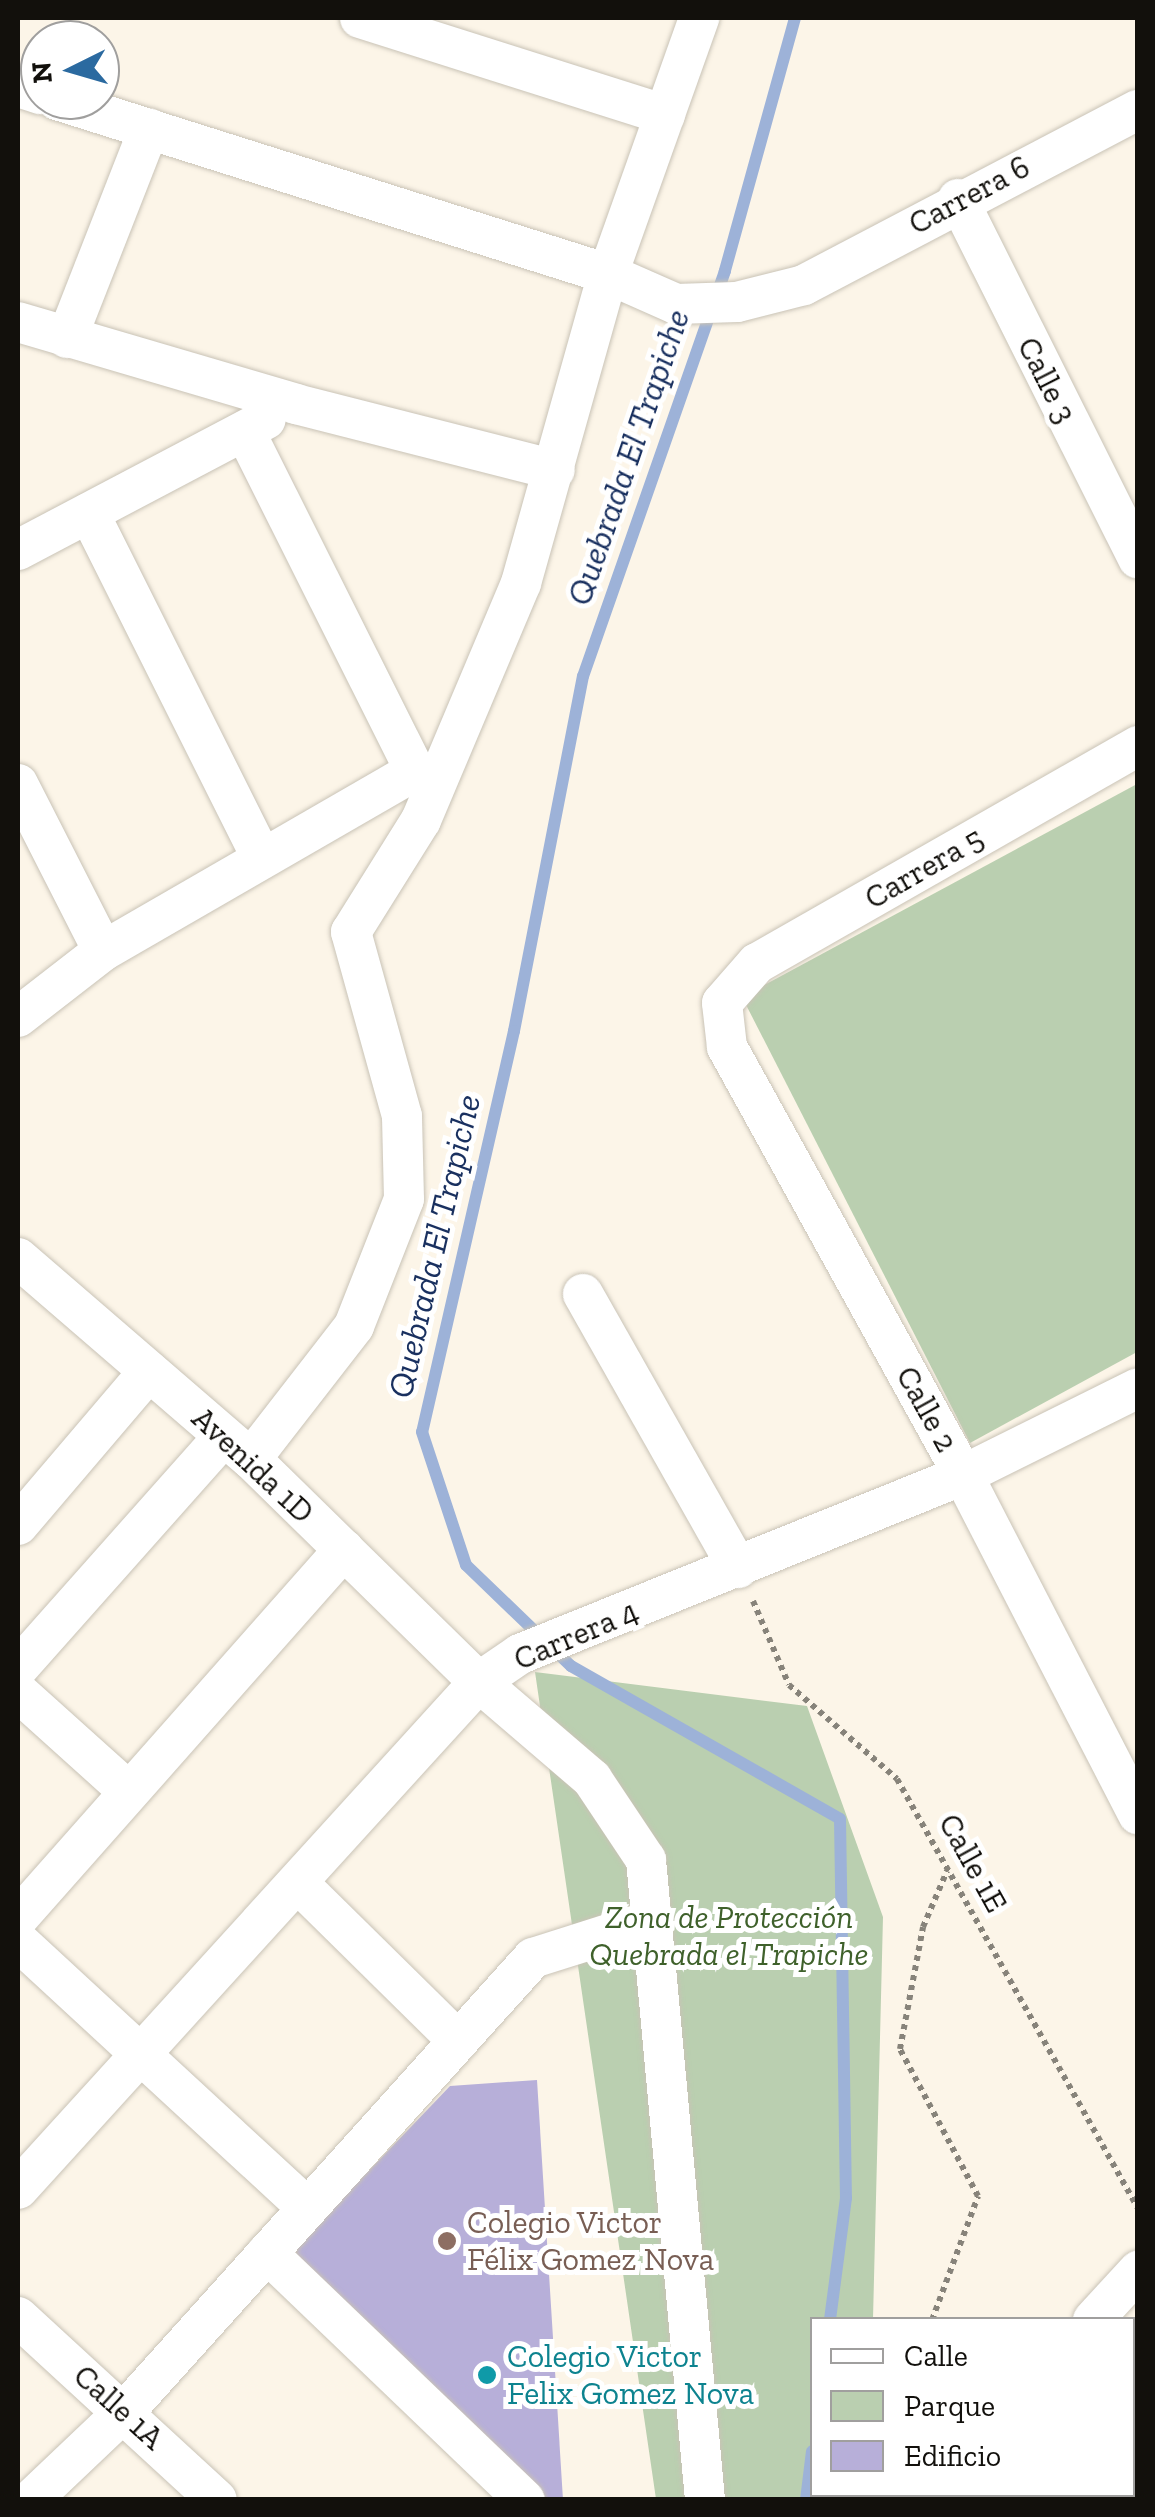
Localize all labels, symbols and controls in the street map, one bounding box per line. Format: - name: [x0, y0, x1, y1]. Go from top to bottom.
- north arrow: [20, 20, 120, 120]
- text: N: [24, 60, 59, 85]
- street label: Carrera 6: [902, 147, 1036, 243]
- water label: Quebrada El Trapiche: [558, 303, 698, 611]
- street label: Calle 3: [1009, 331, 1085, 429]
- street label: Carrera 5: [858, 819, 990, 917]
- water label: Quebrada El Trapiche: [379, 1090, 489, 1402]
- street label: Calle 2: [888, 1359, 966, 1459]
- street label: Avenida 1D: [184, 1399, 322, 1531]
- street label: Carrera 4: [508, 1592, 644, 1678]
- street label: Calle 1E: [930, 1807, 1016, 1919]
- park label: Zona de Protección Quebrada el Trapiche: [589, 1899, 869, 1974]
- place label: Colegio Victor Félix Gomez Nova: [467, 2204, 714, 2279]
- marker: Colegio Victor Félix Gomez Nova: [436, 2230, 458, 2252]
- legend: [810, 2317, 1135, 2497]
- place label: Colegio Victor Felix Gomez Nova: [507, 2338, 754, 2413]
- text: Calle: [904, 2338, 968, 2374]
- street label: Calle 1A: [66, 2356, 172, 2458]
- marker: Colegio Victor Felix Gomez Nova: [476, 2364, 498, 2386]
- text: Parque: [904, 2388, 995, 2424]
- text: Edificio: [904, 2438, 1001, 2474]

